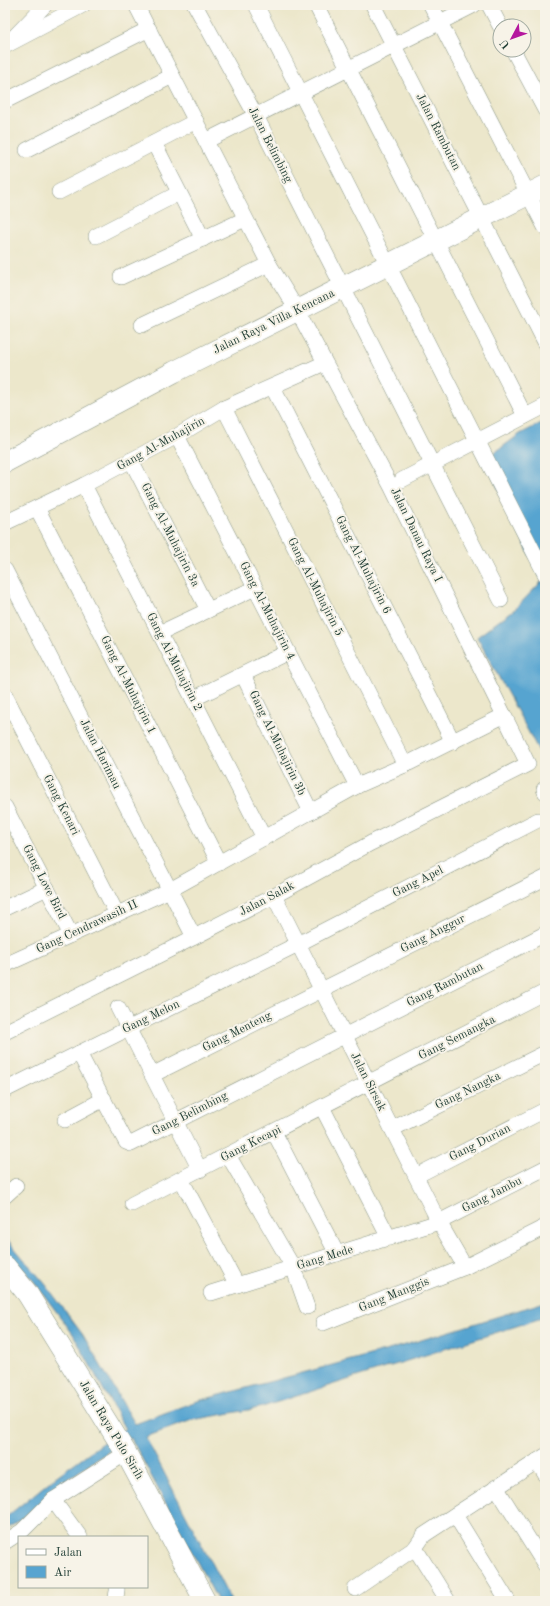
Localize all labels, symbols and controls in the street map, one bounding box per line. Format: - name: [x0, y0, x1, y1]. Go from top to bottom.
- north arrow: [492, 18, 532, 58]
- text: U: [498, 36, 513, 50]
- street label: Jalan Rambutan: [413, 92, 463, 173]
- street label: Jalan Belimbing: [246, 105, 295, 185]
- street label: Jalan Raya Villa Kencana: [211, 287, 337, 357]
- street label: Gang Al-Muhajirin: [115, 415, 207, 473]
- street label: Gang Al-Muhajirin 3a: [139, 481, 201, 589]
- street label: Jalan Danau Raya I: [388, 486, 444, 584]
- street label: Gang Al-Muhajirin 6: [333, 514, 393, 616]
- street label: Gang Al-Muhajirin 5: [285, 535, 346, 638]
- street label: Gang Al-Muhajirin 4: [237, 560, 297, 662]
- street label: Gang Al-Muhajirin 2: [144, 611, 204, 713]
- street label: Gang Al-Muhajirin 1: [98, 634, 158, 736]
- street label: Gang Al-Muhajirin 3b: [246, 689, 308, 797]
- street label: Jalan Harimau: [77, 717, 123, 791]
- street label: Gang Kenari: [41, 773, 81, 837]
- street label: Gang Love Bird: [20, 843, 68, 921]
- street label: Gang Apel: [391, 864, 445, 900]
- street label: Jalan Salak: [238, 880, 296, 918]
- street label: Gang Cendrawasih II: [34, 898, 140, 956]
- street label: Gang Anggur: [399, 913, 467, 955]
- street label: Gang Rambutan: [405, 960, 486, 1009]
- street label: Gang Melon: [120, 998, 182, 1036]
- street label: Gang Menteng: [201, 1009, 274, 1055]
- street label: Gang Semangka: [417, 1013, 497, 1063]
- street label: Jalan Sirsak: [348, 1051, 388, 1113]
- street label: Gang Nangka: [433, 1070, 503, 1112]
- street label: Gang Belimbing: [150, 1090, 230, 1138]
- street label: Gang Durian: [447, 1122, 513, 1164]
- street label: Gang Kecapi: [219, 1124, 283, 1164]
- street label: Gang Jambu: [460, 1175, 524, 1215]
- street label: Gang Mede: [295, 1244, 355, 1272]
- street label: Gang Manggis: [357, 1275, 431, 1315]
- street label: Jalan Raya Pulo Sirih: [77, 1378, 146, 1482]
- legend: [18, 1536, 148, 1588]
- text: Jalan: [54, 1547, 83, 1559]
- text: Air: [54, 1567, 71, 1579]

